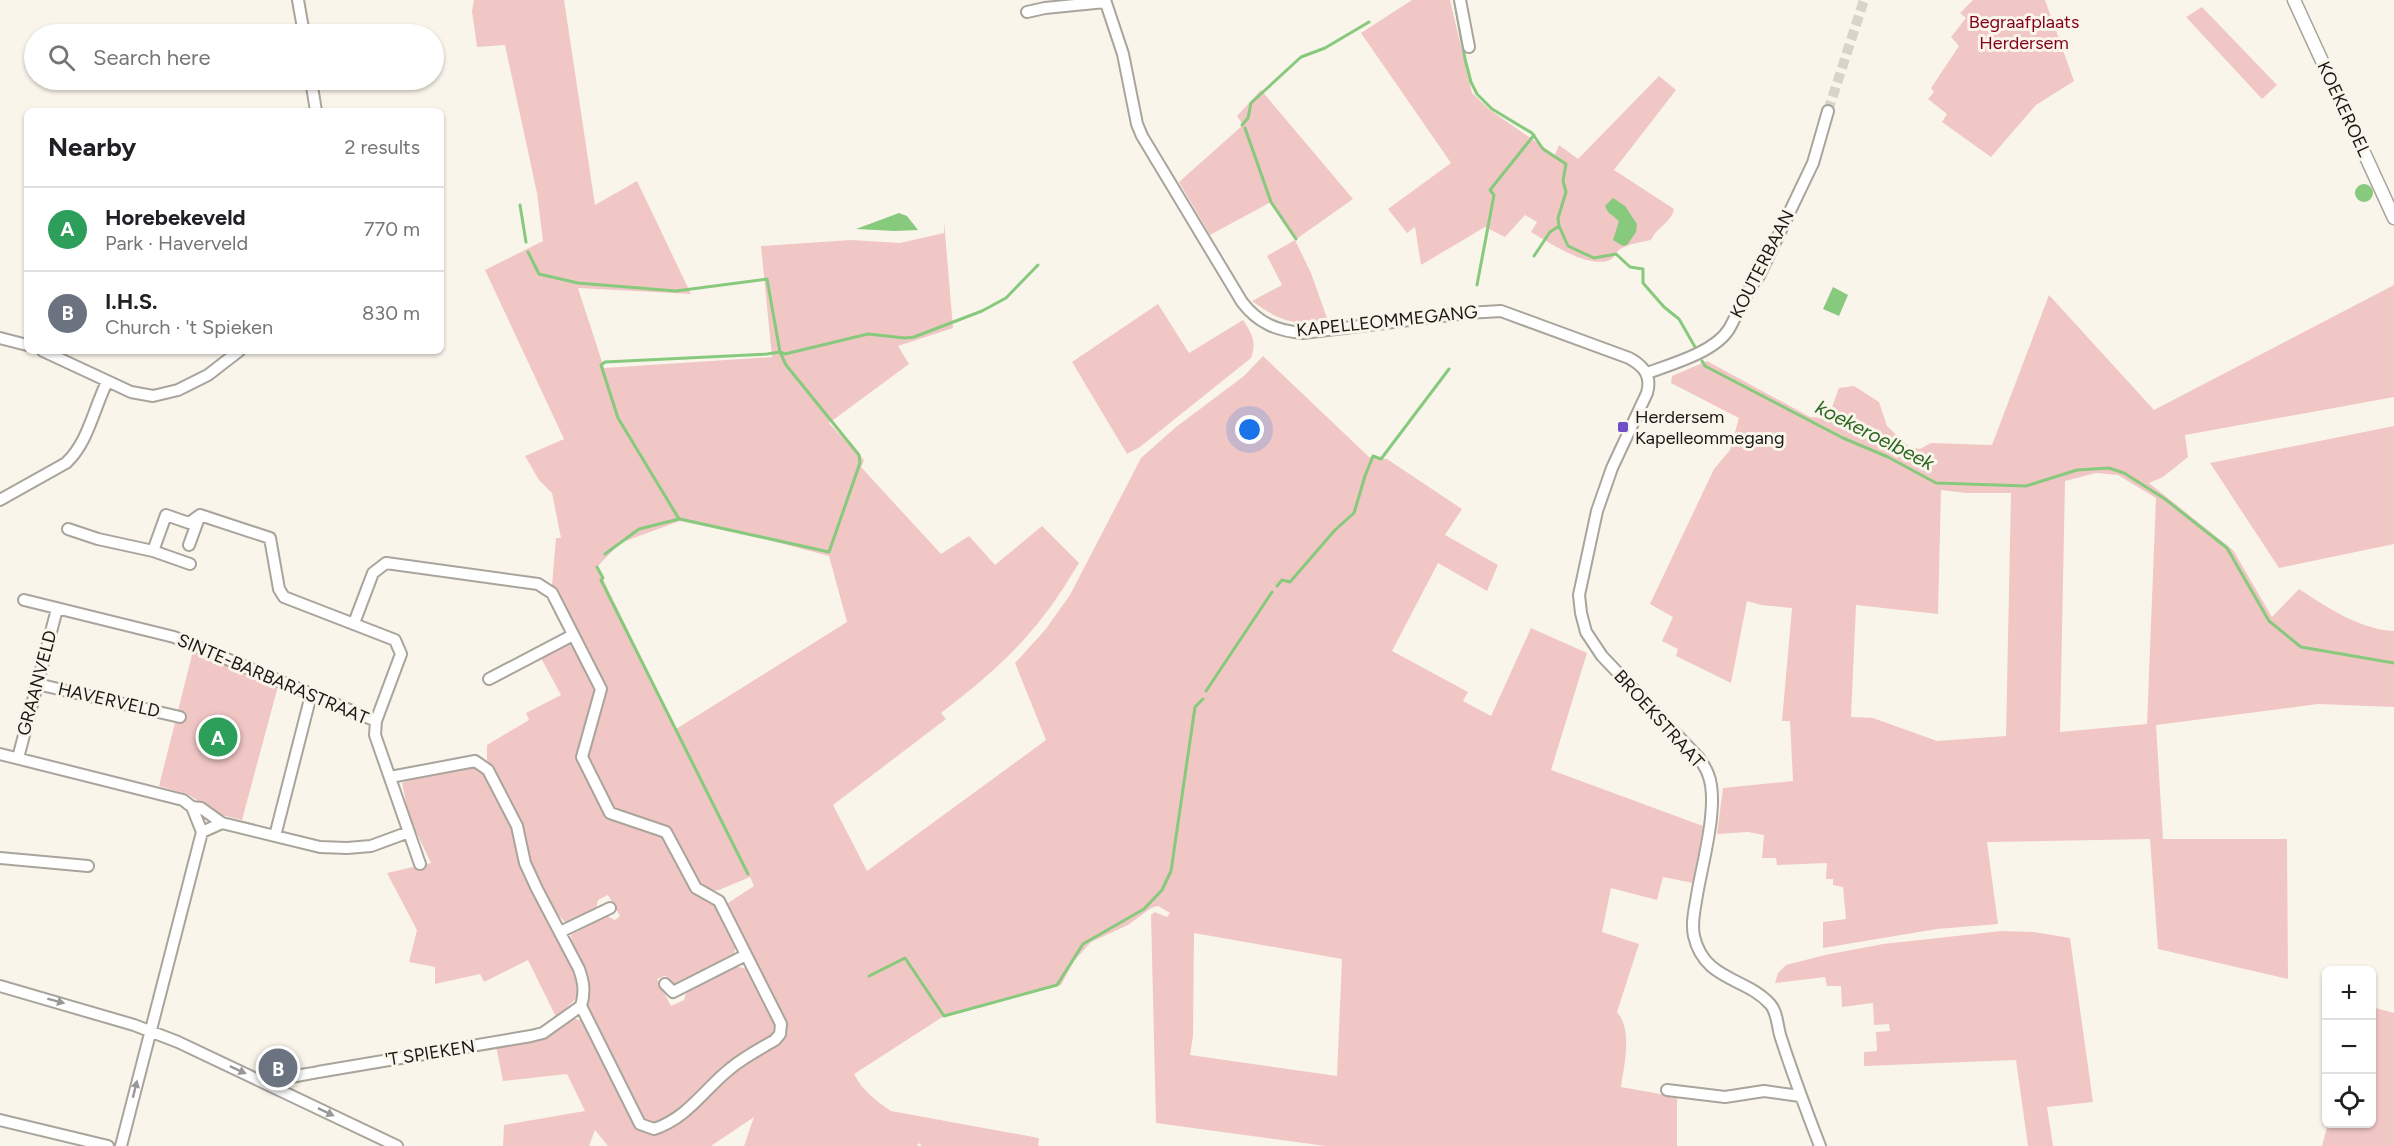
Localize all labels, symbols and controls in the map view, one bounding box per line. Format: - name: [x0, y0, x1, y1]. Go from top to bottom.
- park label: Begraafplaats Herdersem: [1969, 11, 2079, 54]
- search box: [24, 24, 444, 90]
- icon: search: [45, 41, 78, 74]
- text: Search here: [93, 44, 211, 71]
- street label: KOEKEROEL: [2312, 58, 2376, 161]
- text: Nearby: [48, 131, 136, 163]
- text: 2 results: [344, 135, 420, 159]
- text: Horebekeveld: [105, 204, 246, 231]
- street label: KOUTERBAAN: [1725, 206, 1799, 322]
- text: A: [60, 217, 75, 241]
- text: 770 m: [364, 217, 420, 241]
- text: Park · Haverveld: [105, 231, 248, 255]
- text: I.H.S.: [105, 288, 158, 315]
- text: B: [61, 301, 74, 325]
- text: 830 m: [362, 301, 420, 325]
- street label: KAPELLEOMMEGANG: [1295, 301, 1479, 341]
- text: Church · 't Spieken: [105, 315, 273, 339]
- water label: koekeroelbeek: [1812, 395, 1939, 476]
- place label: Herdersem Kapelleommegang: [1635, 406, 1784, 449]
- your location: [1235, 415, 1264, 444]
- marker: Herdersem Kapelleommegang: [1616, 420, 1630, 434]
- street label: GRAANVELD: [12, 628, 62, 738]
- street label: SINTE-BARBARASTRAAT: [174, 629, 372, 729]
- street label: BROEKSTRAAT: [1609, 665, 1709, 773]
- street label: HAVERVELD: [56, 678, 162, 722]
- pin: A: [198, 714, 238, 760]
- map controls: [2322, 966, 2376, 1128]
- button: +: [2322, 966, 2376, 1020]
- one-way arrow: [47, 997, 66, 1007]
- button: −: [2322, 1020, 2376, 1074]
- street label: 'T SPIEKEN: [384, 1035, 476, 1071]
- pin: B: [258, 1046, 298, 1090]
- one-way arrow: [230, 1066, 247, 1075]
- button: locate: [2322, 1074, 2376, 1128]
- one-way arrow: [131, 1080, 141, 1098]
- one-way arrow: [318, 1107, 335, 1116]

